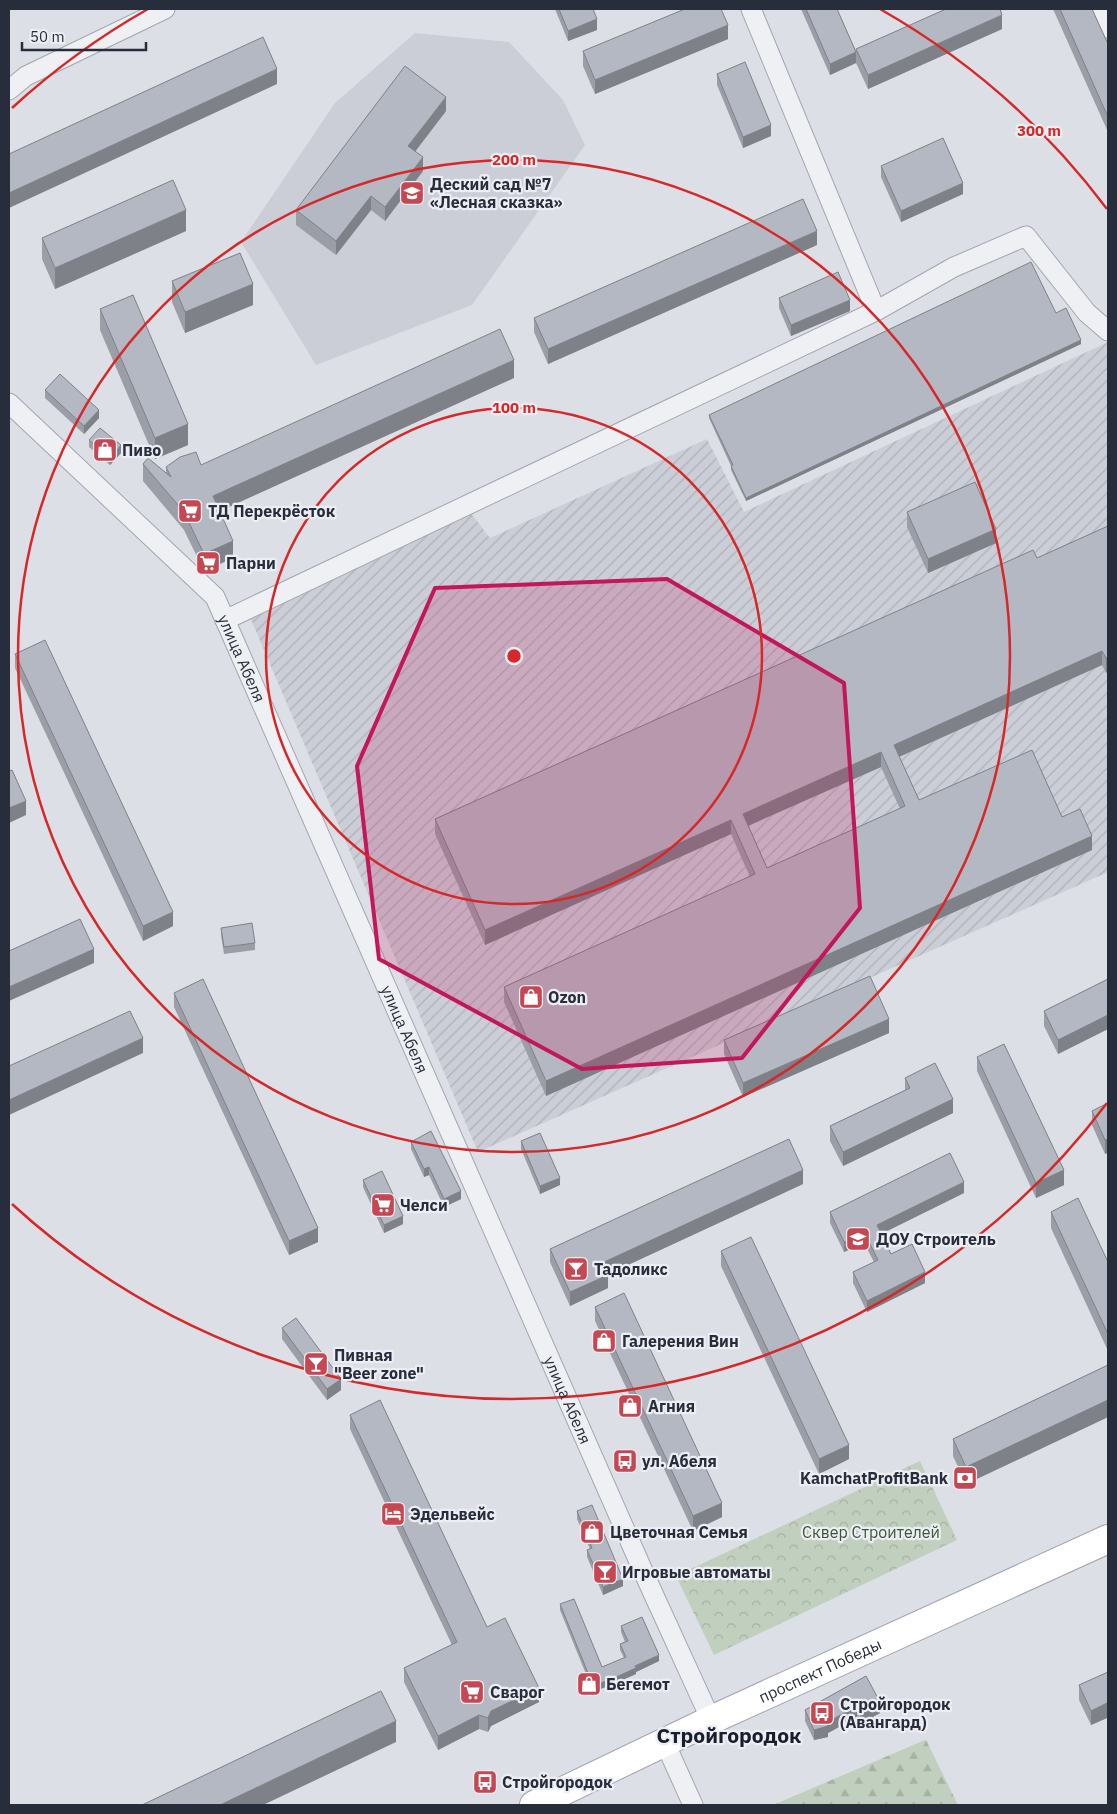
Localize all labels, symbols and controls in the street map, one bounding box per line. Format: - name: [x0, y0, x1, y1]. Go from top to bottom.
- scale bar: [22, 20, 146, 52]
- text: 50 m: [30, 27, 65, 46]
- text: 300 m: [1017, 121, 1061, 140]
- text: 200 m: [492, 150, 536, 169]
- place label: Деский сад №7 «Лесная сказка»: [430, 174, 563, 212]
- school or university icon: Деский сад №7 «Лесная сказка»: [399, 180, 425, 206]
- text: 100 m: [492, 398, 536, 417]
- shop icon: Пиво: [92, 437, 118, 463]
- place label: Пиво: [122, 440, 161, 460]
- supermarket icon: ТД Перекрёсток: [177, 498, 203, 524]
- place label: ТД Перекрёсток: [208, 501, 335, 521]
- supermarket icon: Парни: [195, 550, 221, 576]
- place label: Парни: [226, 553, 276, 573]
- street label: улица Абеля: [214, 611, 270, 705]
- centre of rings: [505, 647, 523, 665]
- street label: улица Абеля: [377, 982, 433, 1076]
- shop icon: Ozon: [518, 984, 544, 1010]
- place label: Ozon: [548, 987, 586, 1007]
- supermarket icon: Челси: [370, 1192, 396, 1218]
- place label: Челси: [400, 1195, 448, 1215]
- school or university icon: ДОУ Строитель: [845, 1226, 871, 1252]
- place label: ДОУ Строитель: [876, 1229, 996, 1249]
- bar icon: Тадоликс: [563, 1256, 589, 1282]
- place label: Тадоликс: [594, 1259, 668, 1279]
- shop icon: Галерения Вин: [591, 1328, 617, 1354]
- place label: Галерения Вин: [622, 1331, 739, 1351]
- place label: Пивная "Beer zone": [334, 1345, 424, 1383]
- bar icon: Пивная "Beer zone": [303, 1351, 329, 1377]
- street label: улица Абеля: [540, 1353, 596, 1447]
- shop icon: Агния: [617, 1393, 643, 1419]
- place label: Агния: [648, 1396, 695, 1416]
- bus stop icon: ул. Абеля: [612, 1448, 638, 1474]
- place label: ул. Абеля: [642, 1451, 717, 1471]
- bank icon: KamchatProfitBank: [952, 1465, 978, 1491]
- place label: KamchatProfitBank: [800, 1468, 949, 1488]
- hotel icon: Эдельвейс: [380, 1501, 406, 1527]
- place label: Эдельвейс: [410, 1504, 495, 1524]
- shop icon: Цветочная Семья: [579, 1519, 605, 1545]
- place label: Цветочная Семья: [610, 1522, 748, 1542]
- park label: Сквер Строителей: [802, 1522, 940, 1542]
- bar icon: Игровые автоматы: [592, 1559, 618, 1585]
- place label: Игровые автоматы: [622, 1562, 771, 1582]
- street label: проспект Победы: [755, 1634, 884, 1707]
- shop icon: Бегемот: [576, 1671, 602, 1697]
- place label: Бегемот: [606, 1674, 670, 1694]
- supermarket icon: Сварог: [459, 1679, 485, 1705]
- place label: Сварог: [490, 1682, 545, 1702]
- place label: Стройгородок (Авангард): [840, 1694, 950, 1732]
- bus stop icon: Стройгородок (Авангард): [809, 1700, 835, 1726]
- district label: Стройгородок: [657, 1721, 801, 1749]
- bus stop icon: Стройгородок: [472, 1769, 498, 1795]
- place label: Стройгородок: [502, 1772, 612, 1792]

